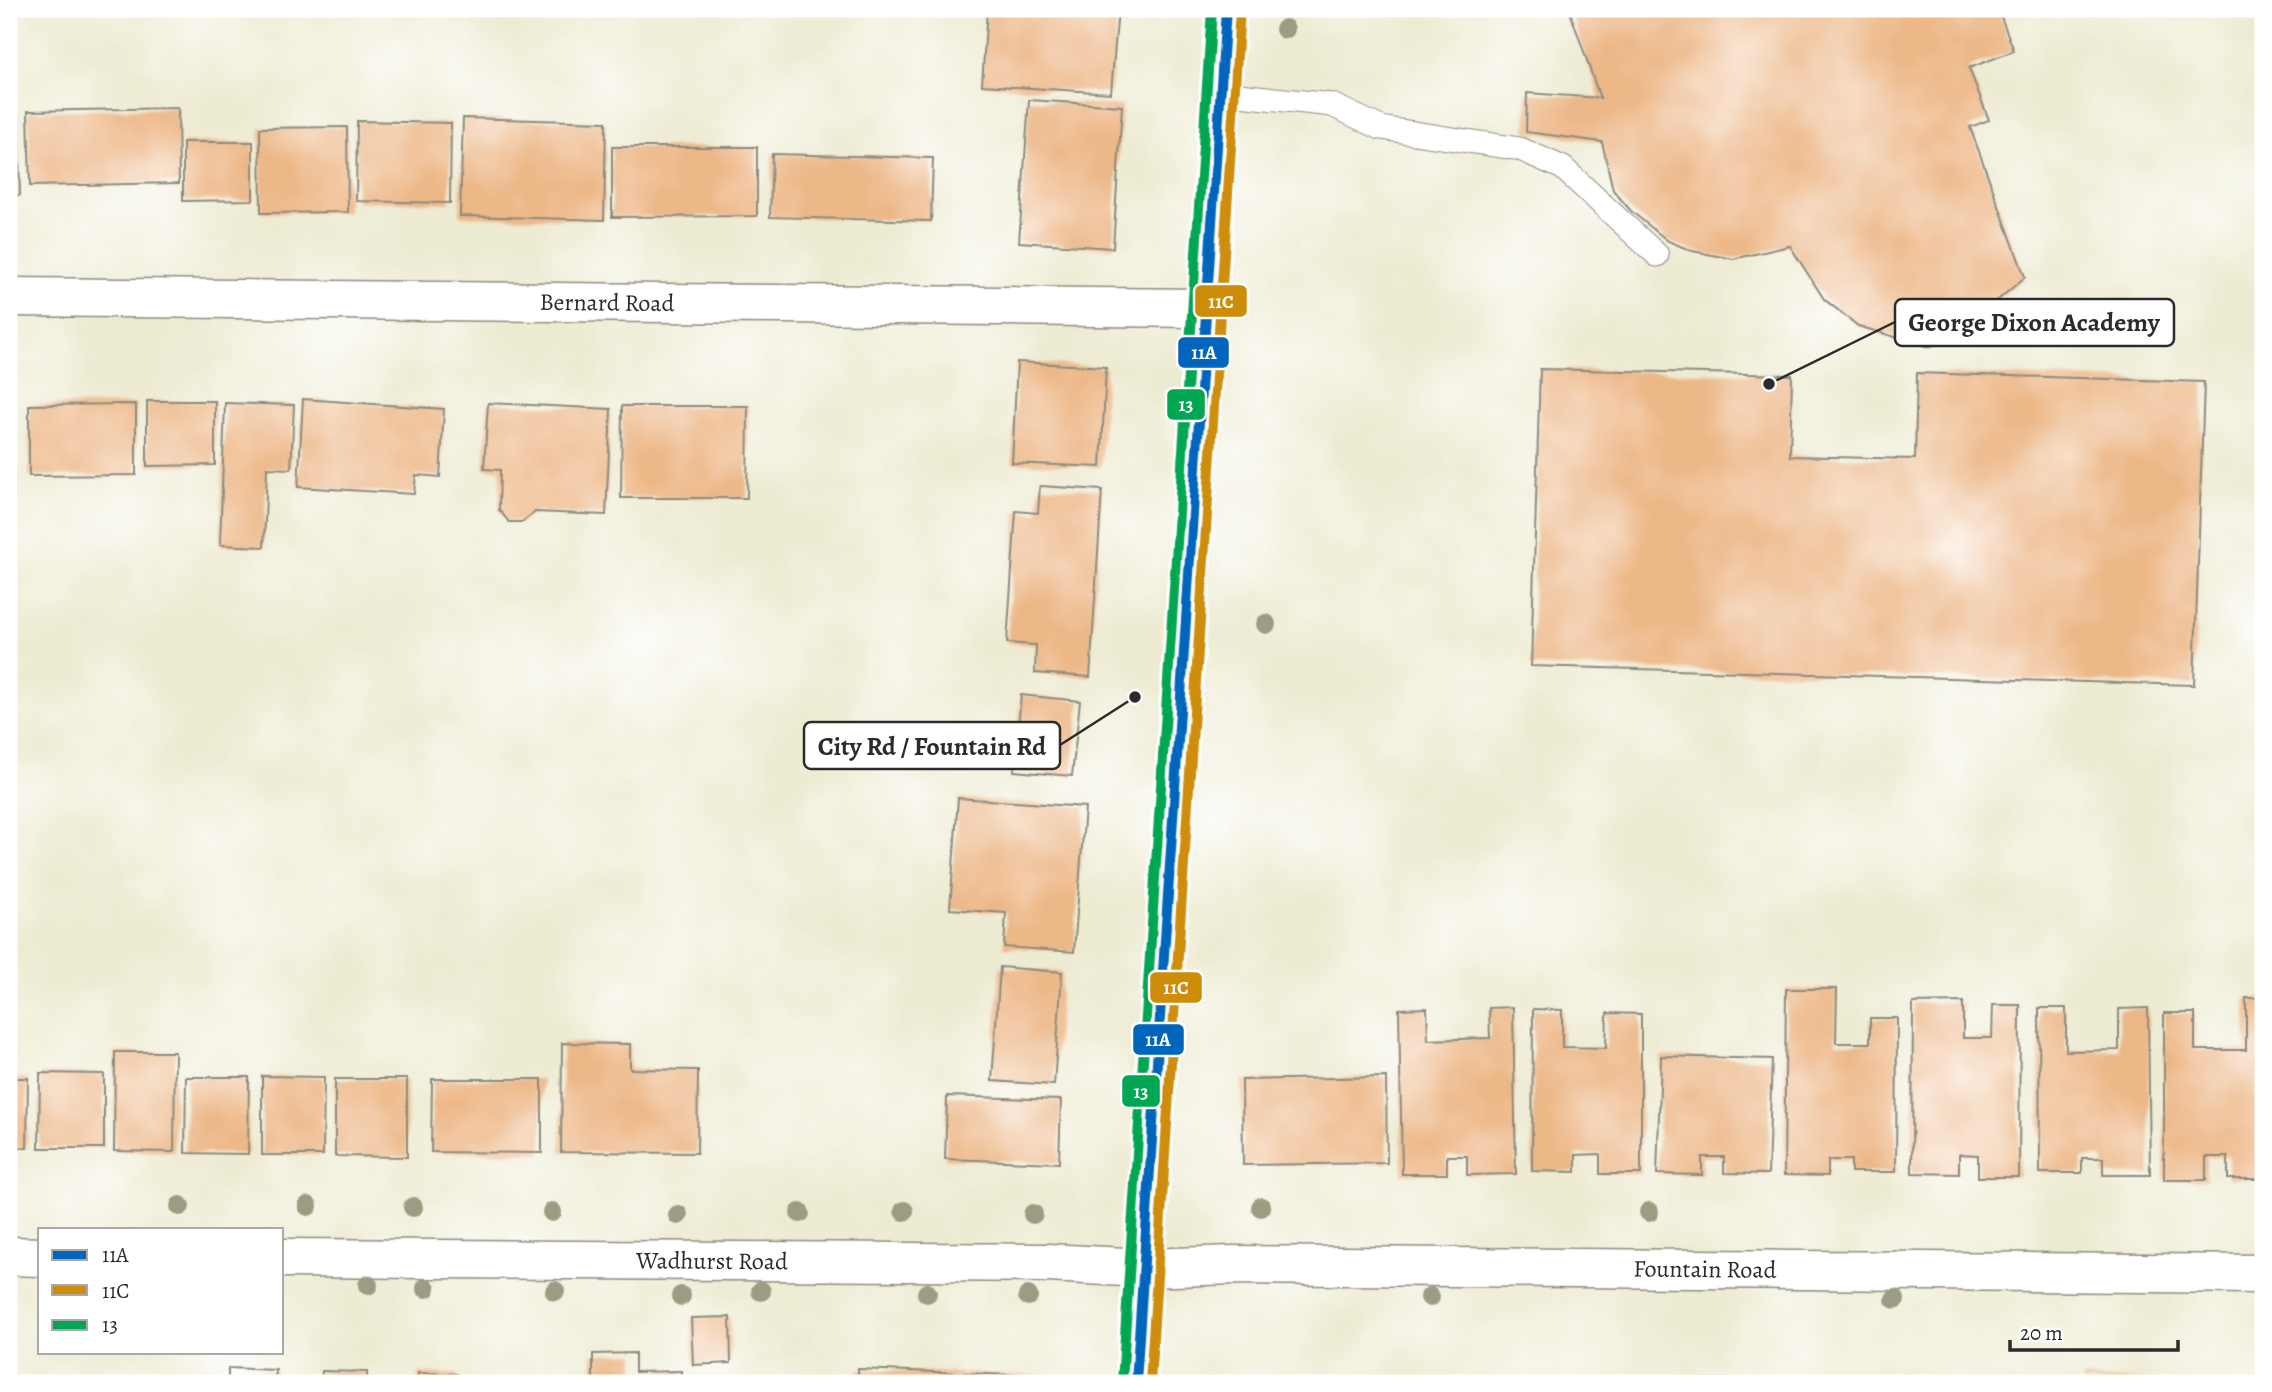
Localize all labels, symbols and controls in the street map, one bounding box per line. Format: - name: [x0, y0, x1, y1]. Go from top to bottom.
- line badge: 11C: [1194, 284, 1248, 318]
- street label: Bernard Road: [539, 286, 675, 319]
- text: 11C: [1208, 289, 1234, 315]
- callout: George Dixon Academy: [1895, 299, 2174, 346]
- text: George Dixon Academy: [1908, 305, 2161, 340]
- line badge: 11A: [1177, 336, 1230, 369]
- text: 11A: [1191, 340, 1218, 366]
- line badge: 13: [1166, 388, 1206, 421]
- text: 13: [1179, 392, 1193, 418]
- callout: City Rd / Fountain Rd: [804, 722, 1060, 769]
- text: City Rd / Fountain Rd: [818, 729, 1047, 764]
- line badge: 11C: [1149, 971, 1203, 1004]
- text: 11C: [1163, 975, 1189, 1001]
- line badge: 11A: [1132, 1023, 1185, 1056]
- text: 11A: [1145, 1027, 1172, 1053]
- line badge: 13: [1121, 1074, 1161, 1108]
- text: 13: [1134, 1079, 1148, 1105]
- legend: [38, 1228, 284, 1354]
- text: 11A: [102, 1241, 129, 1269]
- street label: Wadhurst Road: [635, 1244, 788, 1277]
- street label: Fountain Road: [1633, 1252, 1777, 1286]
- text: 11C: [102, 1277, 130, 1305]
- scale bar: [2010, 1308, 2178, 1352]
- text: 13: [102, 1311, 118, 1339]
- text: 20 m: [2020, 1319, 2063, 1347]

